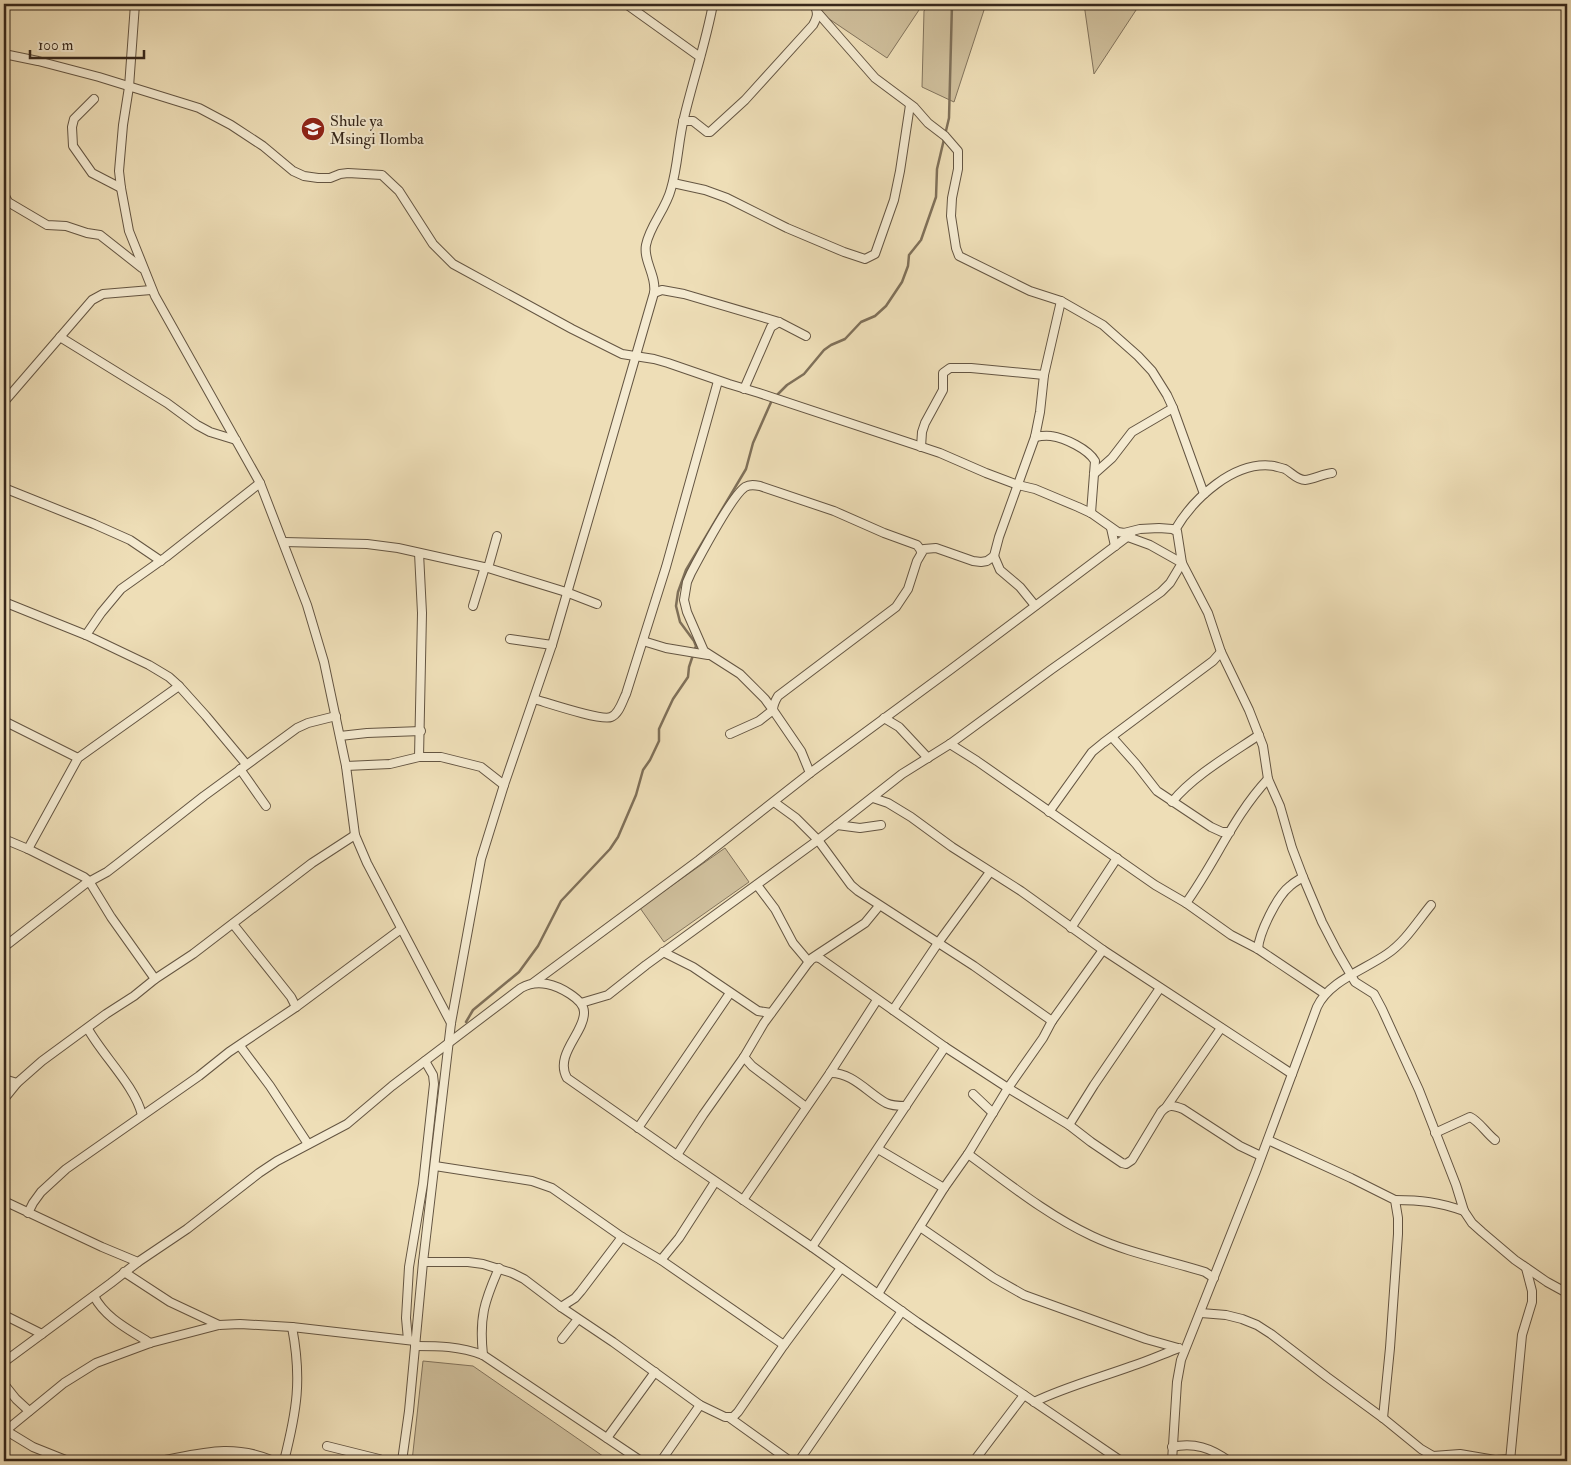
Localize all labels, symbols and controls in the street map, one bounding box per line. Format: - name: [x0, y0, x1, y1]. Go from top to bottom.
- scale bar: [30, 28, 144, 60]
- text: 100 m: [38, 36, 74, 55]
- place label: Shule ya Msingi Ilomba: [330, 111, 424, 149]
- school or university icon: Shule ya Msingi Ilomba: [300, 116, 326, 142]

